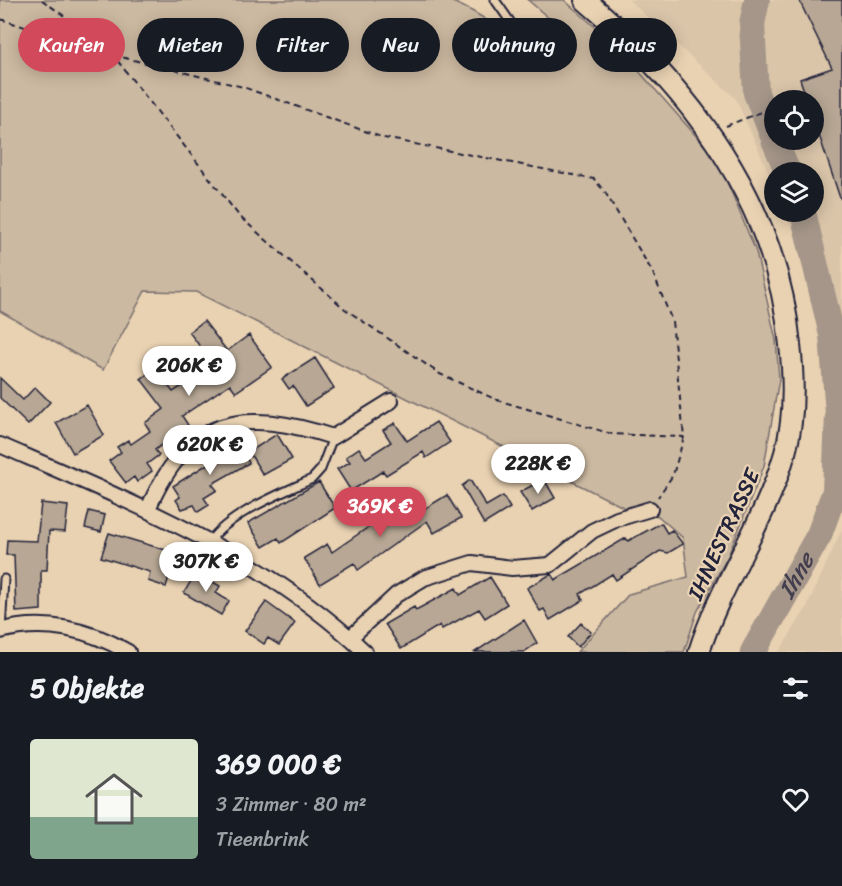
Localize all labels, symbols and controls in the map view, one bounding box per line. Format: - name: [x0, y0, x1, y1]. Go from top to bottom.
- chip: Kaufen: [18, 18, 125, 72]
- chip: Mieten: [137, 18, 244, 72]
- chip: Filter: [256, 18, 349, 72]
- chip: Neu: [361, 18, 440, 72]
- chip: Wohnung: [452, 18, 577, 72]
- chip: Haus: [589, 18, 677, 72]
- map controls: [764, 90, 824, 222]
- button: locate: [764, 90, 824, 150]
- button: layers: [764, 162, 824, 222]
- pin: 206K €: [140, 346, 238, 397]
- text: 206K €: [156, 348, 222, 383]
- pin: 620K €: [161, 425, 259, 476]
- text: 620K €: [177, 427, 243, 462]
- pin: 228K €: [489, 444, 587, 495]
- text: 228K €: [505, 446, 571, 481]
- street label: IHNESTRASSE: [675, 460, 772, 607]
- pin: 369K €: [331, 487, 429, 538]
- text: 369K €: [347, 489, 413, 524]
- pin: 307K €: [157, 542, 255, 593]
- water label: Ihne: [766, 542, 827, 607]
- text: 307K €: [173, 544, 239, 579]
- text: 5 Objekte: [30, 665, 144, 711]
- icon: filters: [779, 672, 812, 705]
- text: 369 000 €: [216, 741, 341, 787]
- icon: home: [78, 763, 150, 835]
- icon: heart: [779, 783, 812, 816]
- text: 3 Zimmer · 80 m²: [216, 787, 367, 822]
- text: Tieenbrink: [216, 822, 309, 857]

